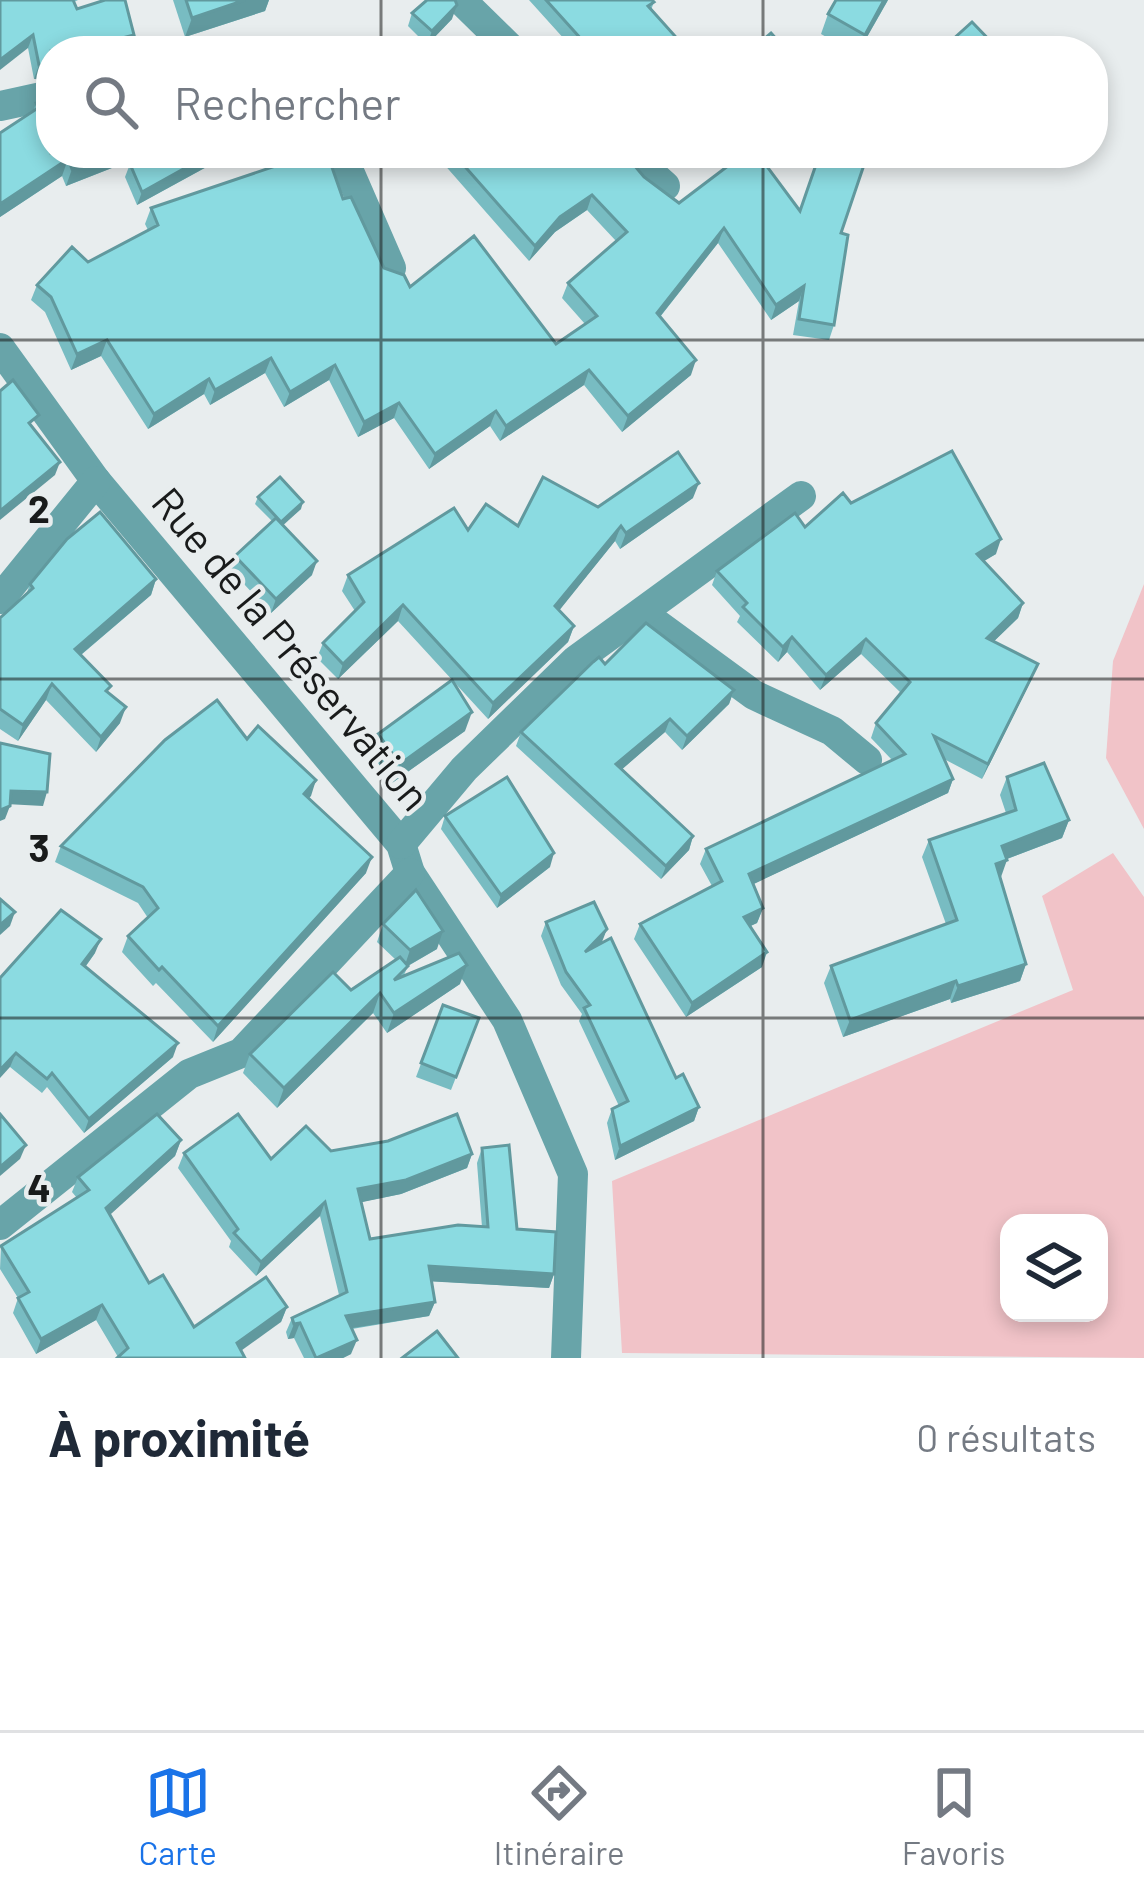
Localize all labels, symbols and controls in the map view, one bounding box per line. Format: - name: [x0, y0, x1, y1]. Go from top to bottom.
- search box: [36, 36, 1108, 168]
- icon: search: [78, 69, 144, 135]
- text: Rechercher: [174, 75, 401, 129]
- street label: Rue de la Préservation: [143, 476, 442, 819]
- text: 2: [28, 484, 50, 531]
- text: 3: [28, 823, 50, 870]
- text: 4: [27, 1163, 51, 1210]
- map controls: [1000, 1214, 1108, 1322]
- button: layers: [1000, 1214, 1108, 1322]
- text: À proximité: [48, 1406, 310, 1467]
- text: 0 résultats: [916, 1413, 1096, 1460]
- tab: Carte: [139, 1760, 217, 1872]
- tab: Itinéraire: [494, 1760, 625, 1872]
- tab: Favoris: [902, 1760, 1005, 1872]

